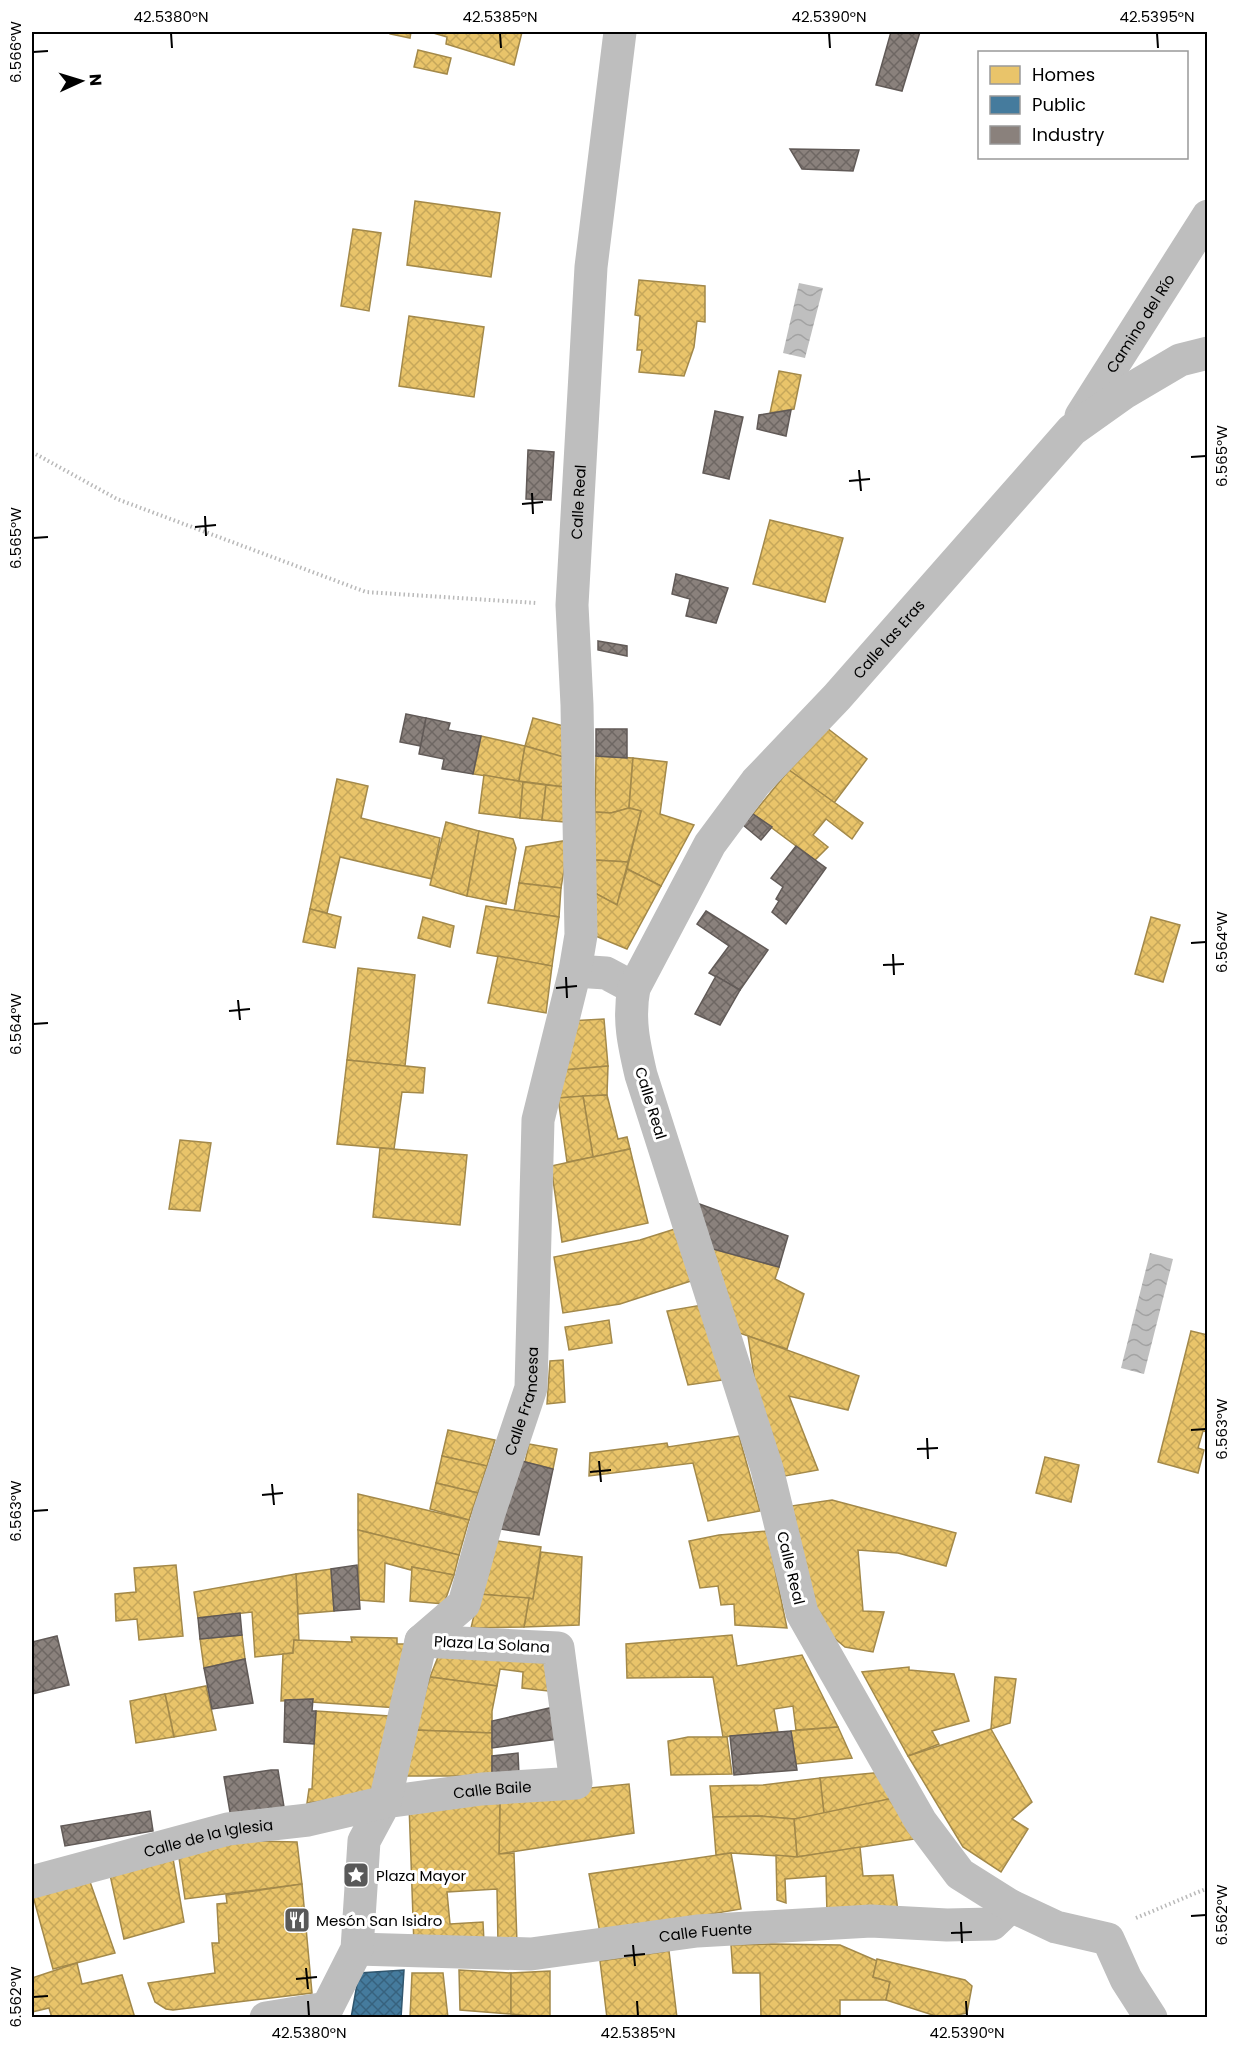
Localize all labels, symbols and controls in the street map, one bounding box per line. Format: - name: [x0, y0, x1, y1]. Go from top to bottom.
- text: 42.5380°N: [133, 6, 209, 27]
- text: 42.5385°N: [462, 6, 538, 27]
- text: 42.5390°N: [791, 6, 867, 27]
- text: 42.5395°N: [1119, 6, 1195, 27]
- text: 6.566°W: [5, 21, 26, 83]
- north arrow: [51, 51, 111, 111]
- legend: [978, 51, 1188, 159]
- text: Homes: [1032, 62, 1095, 87]
- text: N: [84, 73, 107, 87]
- text: Public: [1032, 92, 1086, 117]
- text: Industry: [1032, 122, 1104, 147]
- street label: Camino del Río: [1101, 270, 1179, 377]
- text: 6.565°W: [1211, 425, 1232, 487]
- street label: Calle Real: [565, 464, 590, 540]
- text: 6.565°W: [5, 507, 26, 569]
- street label: Calle las Eras: [848, 594, 929, 683]
- text: 6.564°W: [1211, 911, 1232, 973]
- text: 6.564°W: [5, 993, 26, 1055]
- street label: Calle Real: [630, 1064, 672, 1142]
- street label: Calle Francesa: [499, 1346, 543, 1458]
- text: 6.563°W: [1211, 1398, 1232, 1460]
- text: 6.563°W: [5, 1480, 26, 1542]
- street label: Calle Real: [772, 1529, 810, 1607]
- street label: Plaza La Solana: [433, 1630, 551, 1658]
- street label: Calle Baile: [452, 1775, 532, 1803]
- street label: Calle de la Iglesia: [141, 1814, 274, 1862]
- place icon: Plaza Mayor: [341, 1860, 371, 1890]
- place label: Plaza Mayor: [376, 1865, 467, 1886]
- text: 6.562°W: [1211, 1884, 1232, 1946]
- restaurant icon: Mesón San Isidro: [282, 1905, 312, 1935]
- place label: Mesón San Isidro: [316, 1910, 442, 1931]
- street label: Calle Fuente: [658, 1917, 753, 1947]
- text: 6.562°W: [5, 1966, 26, 2028]
- text: 42.5380°N: [271, 2022, 347, 2043]
- text: 42.5385°N: [600, 2022, 676, 2043]
- text: 42.5390°N: [929, 2022, 1005, 2043]

